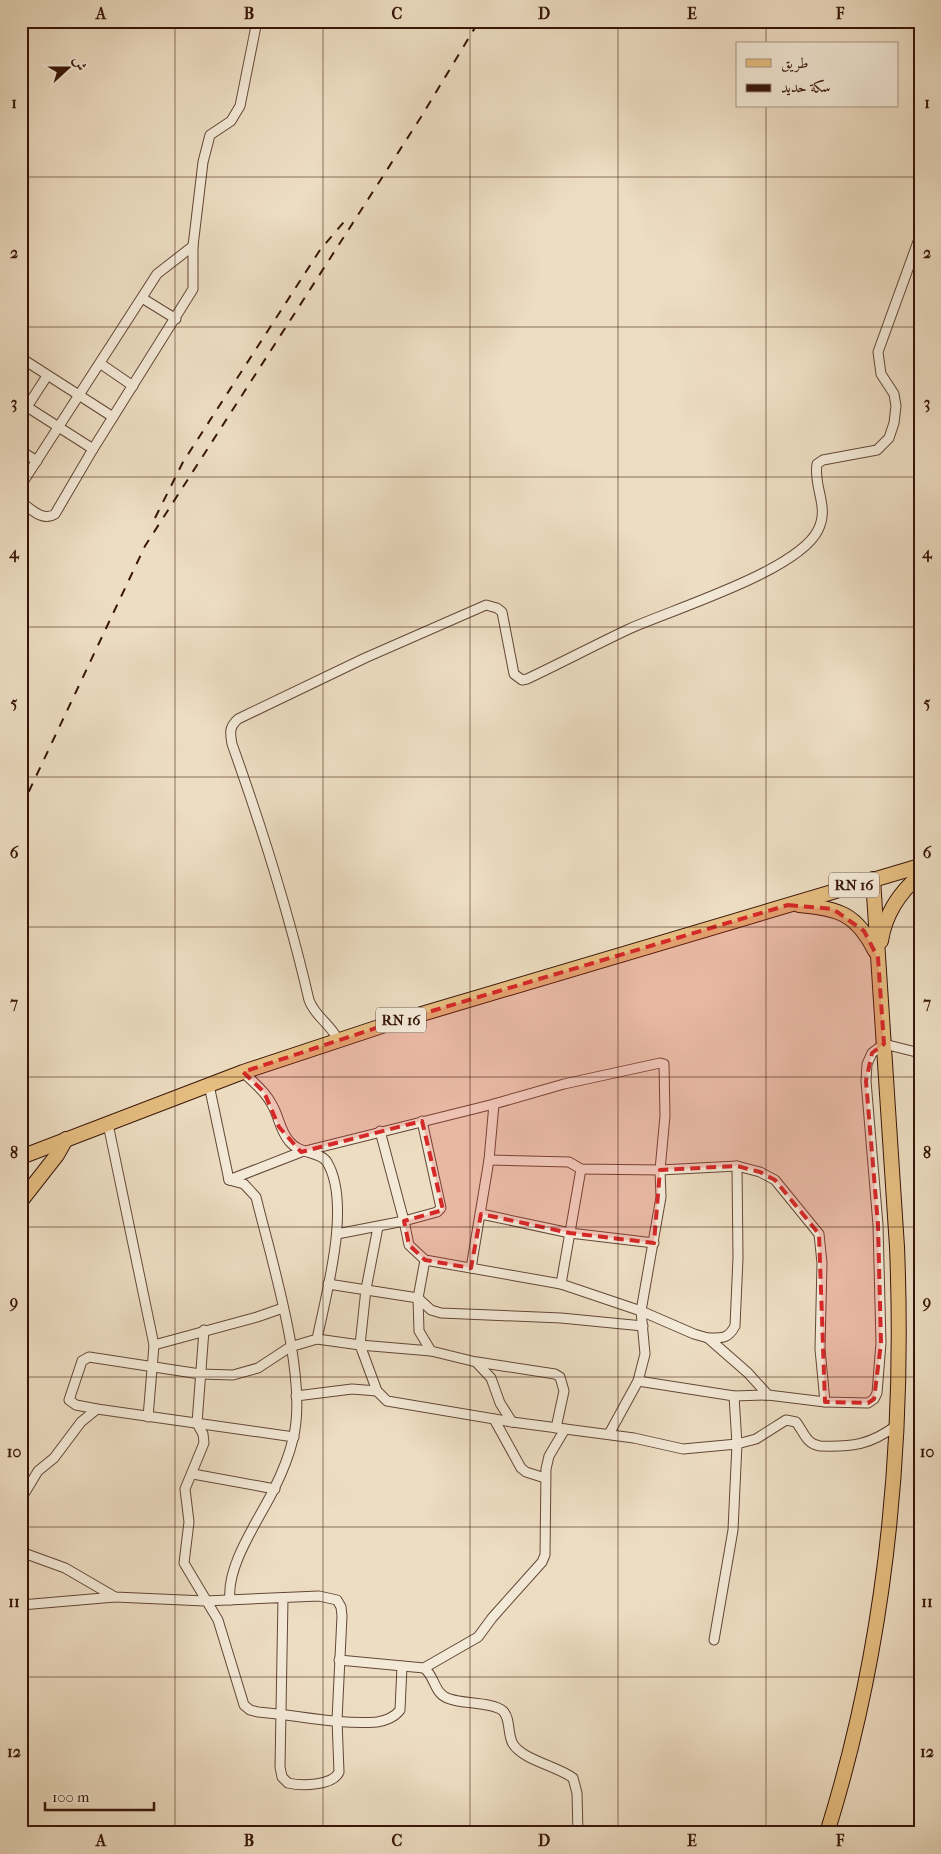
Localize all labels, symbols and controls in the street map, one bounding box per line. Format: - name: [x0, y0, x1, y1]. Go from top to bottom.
- text: A: [95, 4, 107, 23]
- text: B: [244, 4, 254, 23]
- text: C: [392, 4, 403, 23]
- text: D: [538, 4, 550, 23]
- text: E: [687, 4, 697, 23]
- text: F: [835, 4, 845, 23]
- north arrow: [42, 42, 92, 92]
- legend: [736, 42, 898, 108]
- text: ش: [69, 54, 90, 73]
- text: طريق: [781, 54, 808, 73]
- text: سكة حديد: [781, 78, 831, 96]
- text: 1: [11, 93, 17, 112]
- text: 1: [924, 93, 930, 112]
- text: 2: [10, 243, 18, 262]
- text: 2: [923, 243, 931, 262]
- text: 3: [11, 393, 17, 413]
- text: 3: [924, 393, 930, 413]
- text: 4: [8, 543, 20, 563]
- text: 4: [921, 543, 933, 563]
- text: 5: [11, 693, 18, 712]
- text: 5: [924, 693, 931, 712]
- text: 6: [10, 843, 19, 862]
- text: 6: [923, 843, 932, 862]
- road number: RN 16: [829, 872, 879, 898]
- text: 7: [9, 993, 18, 1012]
- text: 7: [922, 993, 931, 1012]
- road number: RN 16: [376, 1008, 426, 1032]
- text: 8: [10, 1143, 18, 1162]
- text: 8: [923, 1143, 931, 1162]
- text: 9: [9, 1292, 18, 1312]
- text: 9: [922, 1292, 931, 1312]
- text: 10: [7, 1442, 21, 1461]
- text: 10: [920, 1442, 934, 1461]
- text: 11: [8, 1592, 20, 1611]
- text: 11: [921, 1592, 933, 1611]
- text: 12: [7, 1742, 21, 1761]
- text: 12: [920, 1742, 934, 1761]
- scale bar: [45, 1779, 154, 1811]
- text: 100 m: [52, 1788, 90, 1806]
- text: A: [95, 1831, 107, 1850]
- text: B: [244, 1831, 254, 1850]
- text: C: [392, 1831, 403, 1850]
- text: D: [538, 1831, 550, 1850]
- text: E: [687, 1831, 697, 1850]
- text: F: [835, 1831, 845, 1850]

